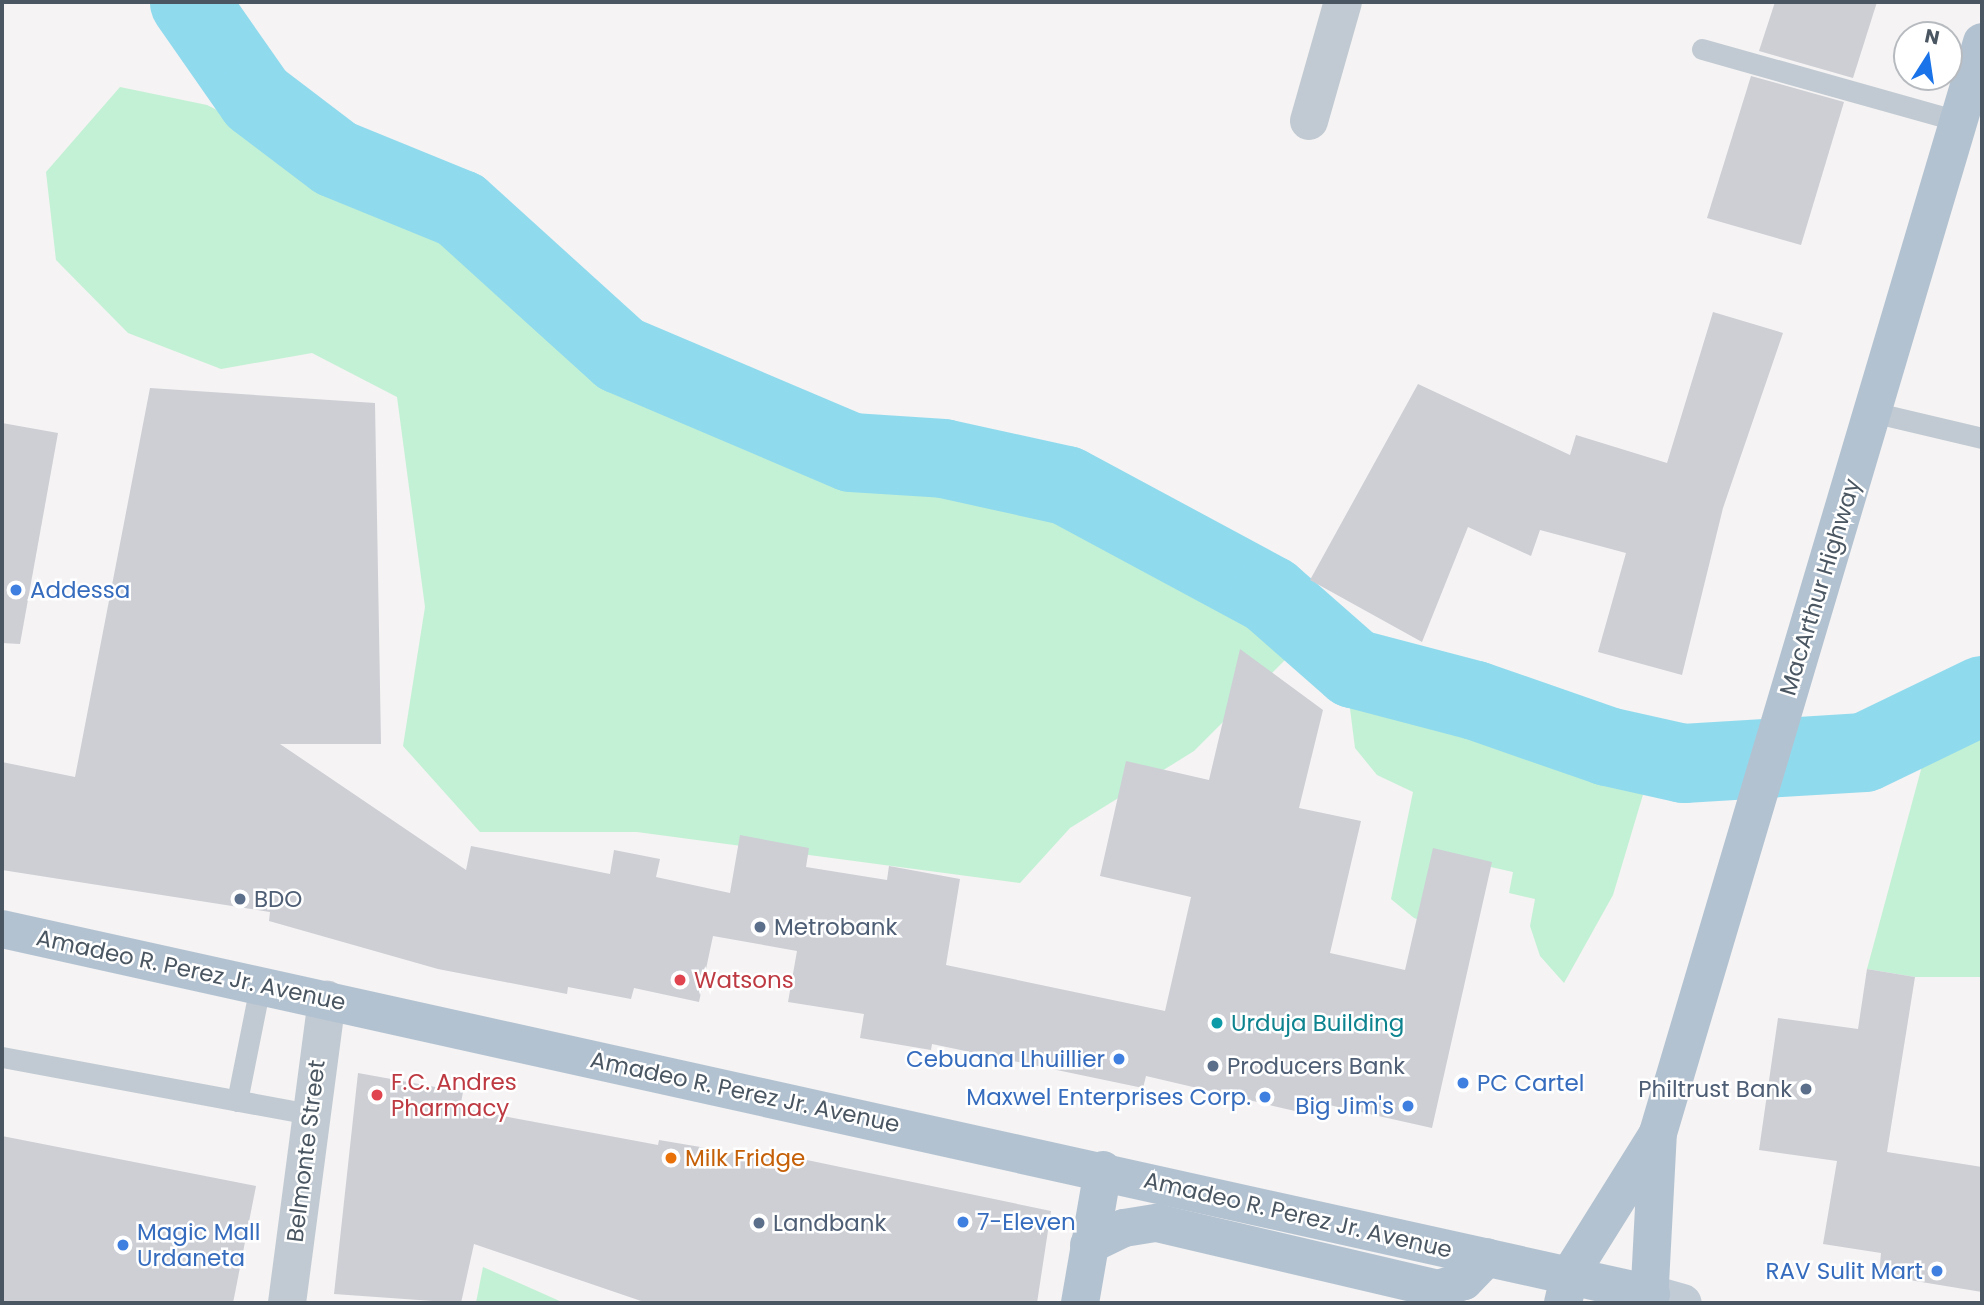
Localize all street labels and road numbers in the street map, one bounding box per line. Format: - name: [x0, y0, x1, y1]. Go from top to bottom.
- street label: MacArthur Highway: [1774, 475, 1866, 699]
- street label: Amadeo R. Perez Jr. Avenue: [34, 924, 348, 1016]
- street label: Amadeo R. Perez Jr. Avenue: [588, 1046, 902, 1138]
- street label: Belmonte Street: [281, 1058, 331, 1244]
- street label: Amadeo R. Perez Jr. Avenue: [1141, 1166, 1455, 1264]

